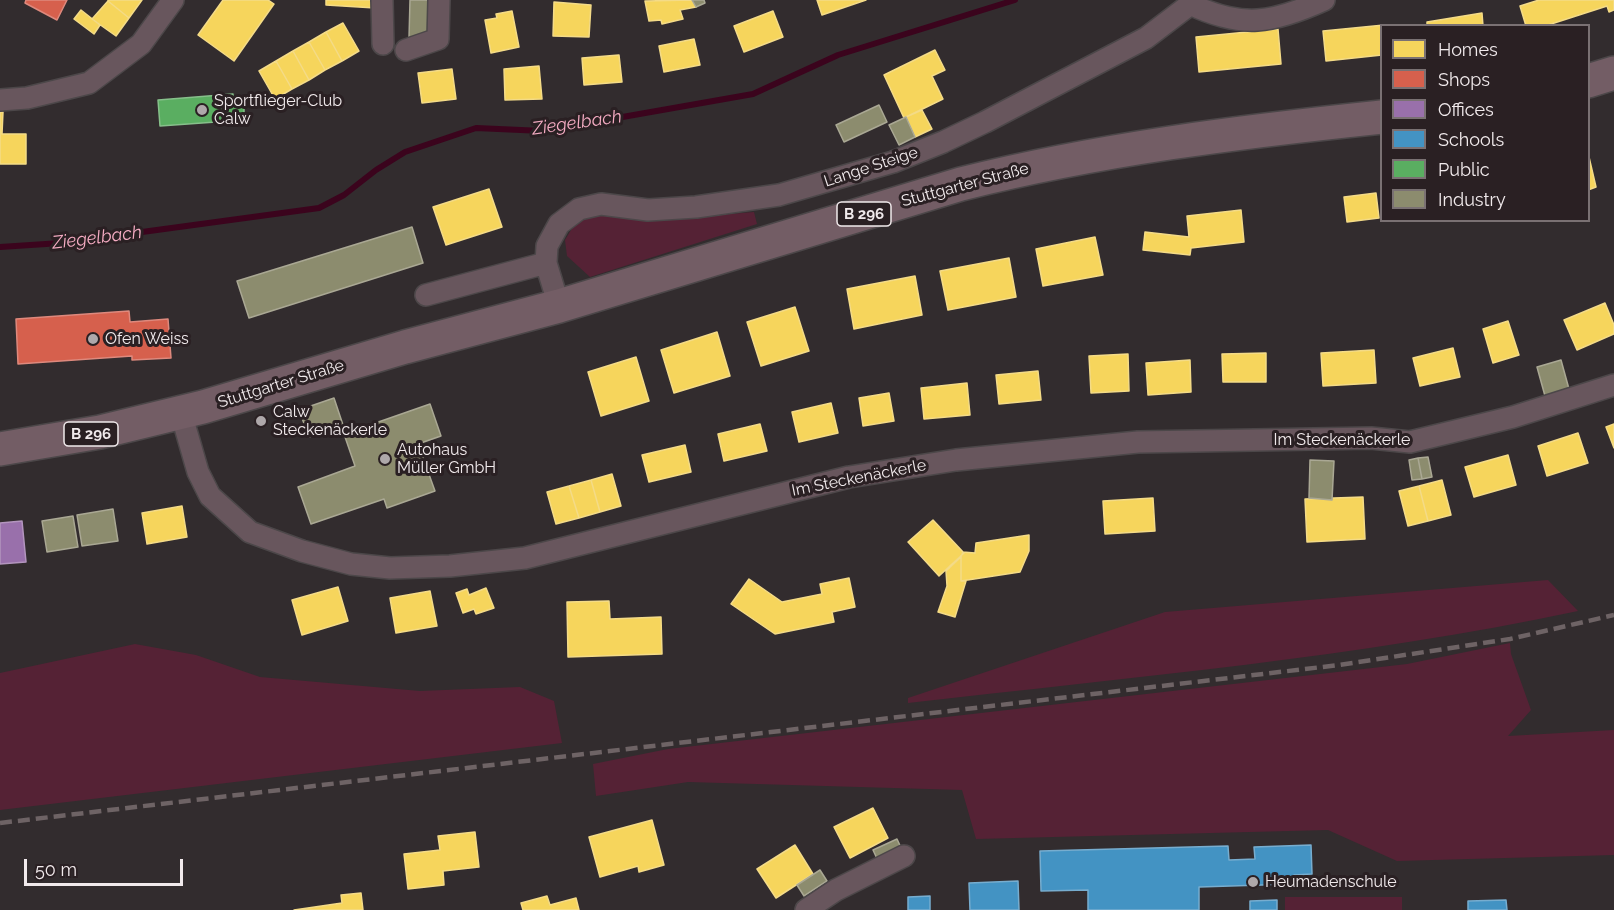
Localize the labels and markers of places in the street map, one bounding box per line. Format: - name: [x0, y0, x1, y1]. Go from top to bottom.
- place label: Sportflieger-Club Calw: [214, 91, 342, 129]
- marker: Sportflieger-Club Calw: [195, 103, 209, 117]
- place label: Ofen Weiss: [105, 329, 189, 349]
- marker: Ofen Weiss: [86, 332, 100, 346]
- place label: Calw Steckenäckerle: [273, 402, 387, 440]
- marker: Calw Steckenäckerle: [254, 414, 268, 428]
- place label: Autohaus Müller GmbH: [397, 440, 496, 478]
- marker: Autohaus Müller GmbH: [378, 452, 392, 466]
- place label: Heumadenschule: [1265, 872, 1397, 892]
- marker: Heumadenschule: [1246, 875, 1260, 889]

